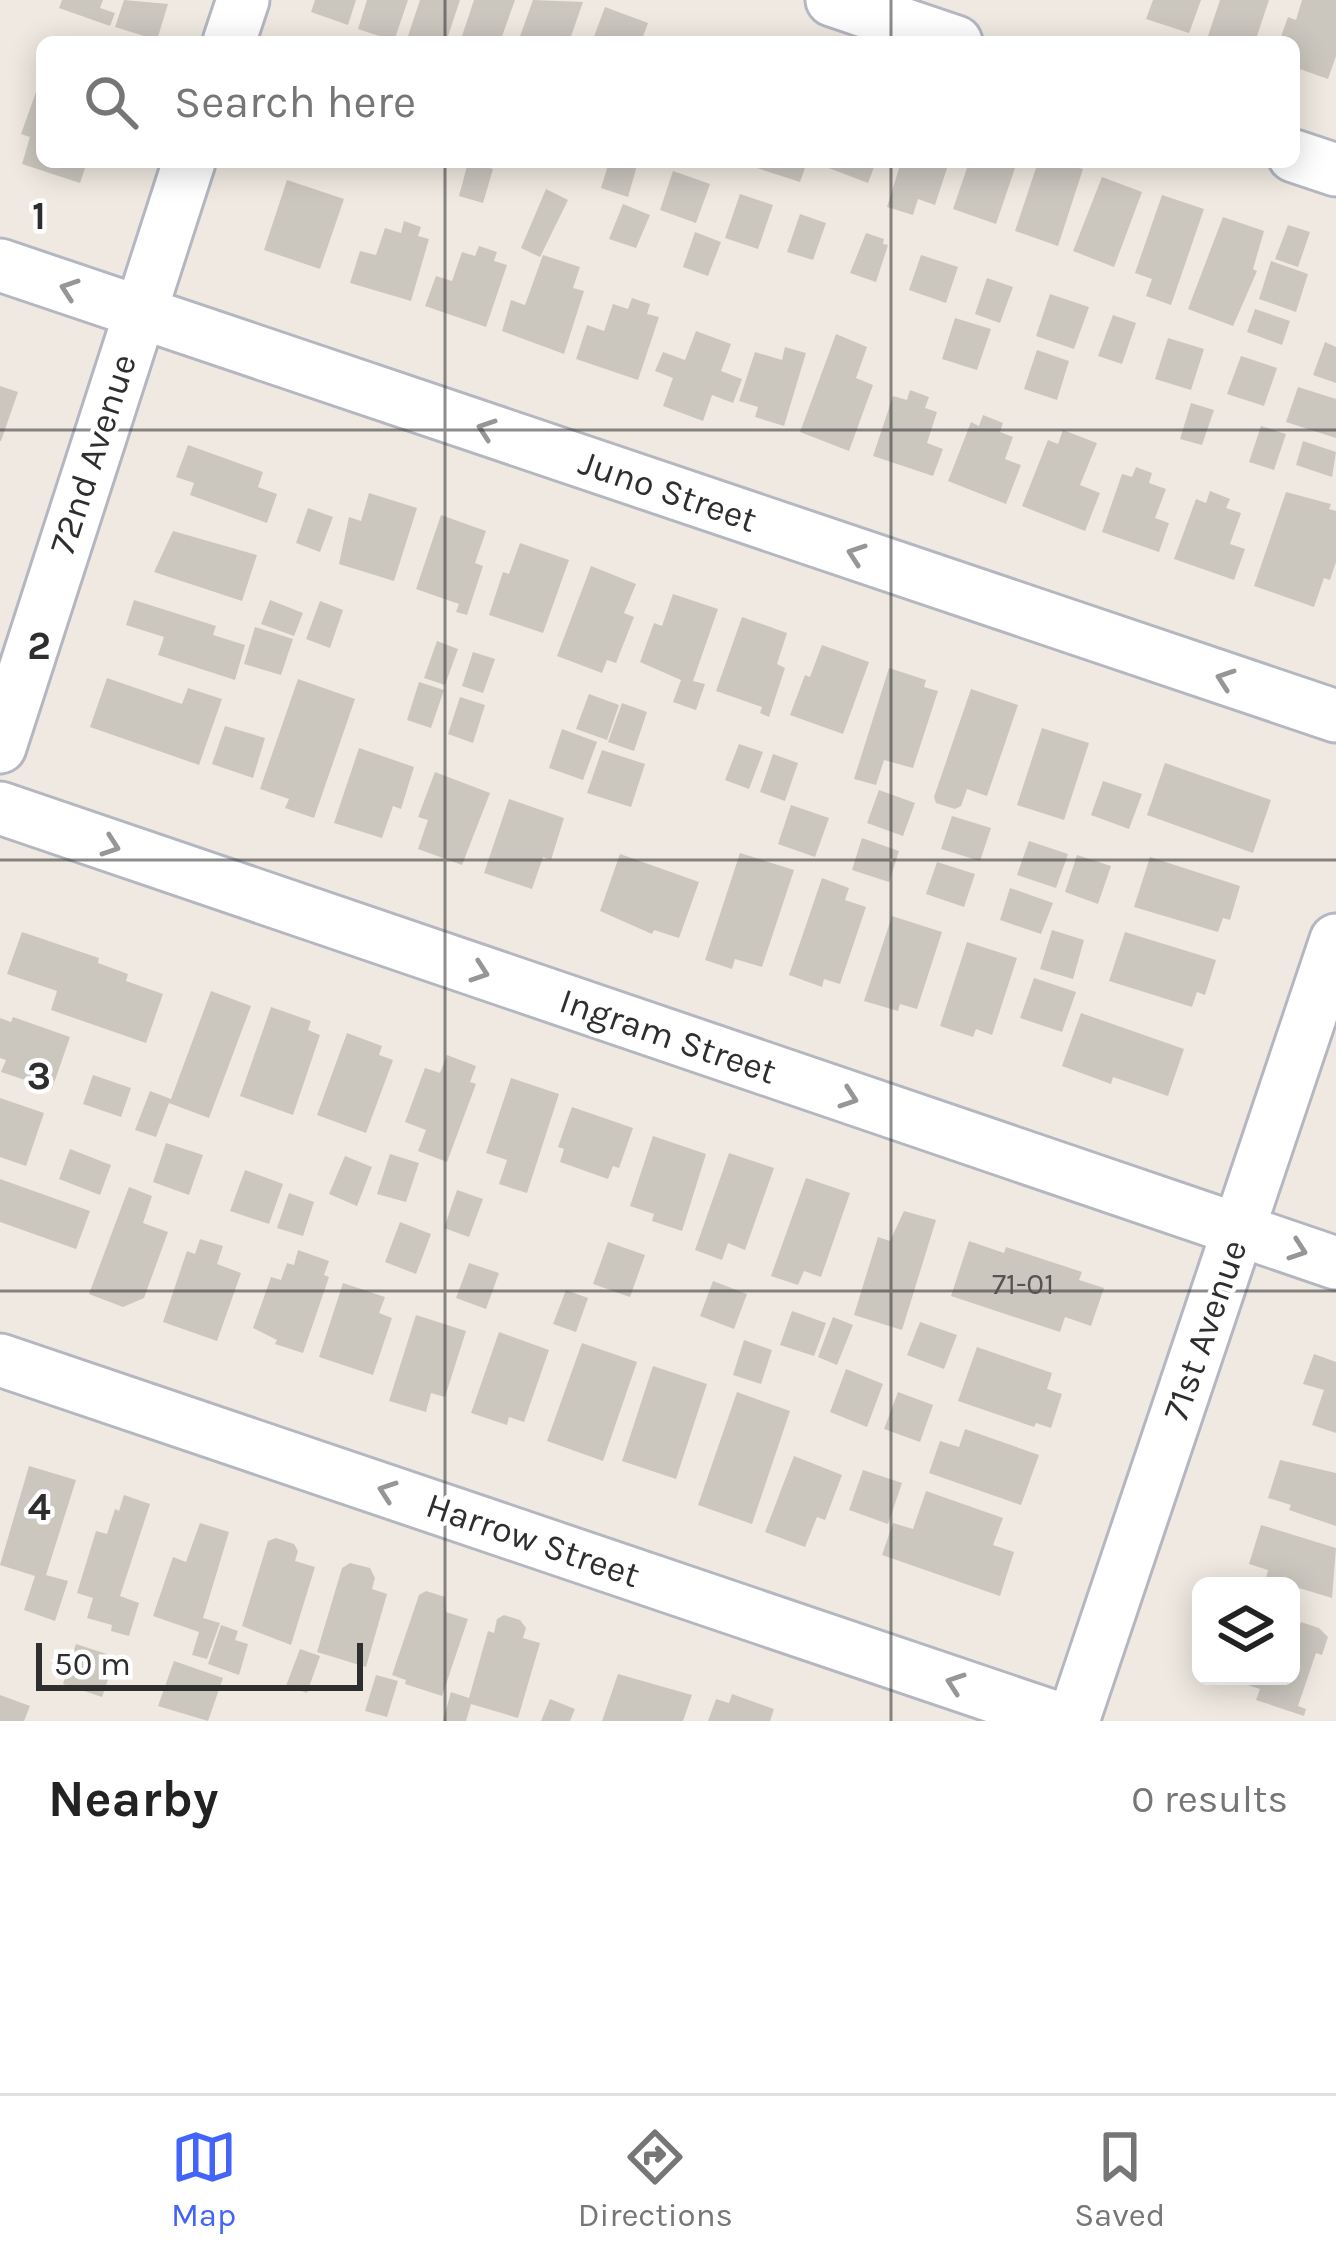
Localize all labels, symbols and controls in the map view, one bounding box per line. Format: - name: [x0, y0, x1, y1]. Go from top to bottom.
- search box: [36, 36, 1300, 168]
- icon: search: [78, 69, 144, 135]
- text: Search here: [174, 76, 416, 128]
- text: 1: [32, 193, 46, 239]
- one-way arrow: [59, 278, 80, 303]
- street label: 72nd Avenue: [41, 349, 145, 559]
- one-way arrow: [476, 419, 497, 444]
- street label: Juno Street: [574, 441, 762, 541]
- one-way arrow: [847, 544, 868, 568]
- text: 2: [27, 623, 51, 669]
- one-way arrow: [1216, 669, 1237, 693]
- one-way arrow: [99, 832, 120, 856]
- one-way arrow: [468, 958, 489, 982]
- street label: Ingram Street: [554, 979, 782, 1093]
- text: 3: [27, 1053, 51, 1099]
- one-way arrow: [837, 1084, 858, 1108]
- street label: 71st Avenue: [1154, 1234, 1256, 1426]
- one-way arrow: [1287, 1236, 1308, 1261]
- house number: 71-01: [992, 1266, 1054, 1302]
- one-way arrow: [378, 1481, 399, 1505]
- text: 4: [27, 1484, 51, 1530]
- street label: Harrow Street: [421, 1484, 645, 1596]
- map controls: [1192, 1577, 1300, 1685]
- button: layers: [1192, 1577, 1300, 1685]
- scale bar: [36, 1637, 363, 1690]
- text: 50 m: [54, 1645, 131, 1683]
- one-way arrow: [946, 1673, 967, 1698]
- text: Nearby: [48, 1769, 218, 1829]
- text: 0 results: [1131, 1776, 1288, 1822]
- tab: Map: [171, 2124, 237, 2234]
- tab: Directions: [578, 2124, 733, 2234]
- tab: Saved: [1074, 2124, 1165, 2234]

